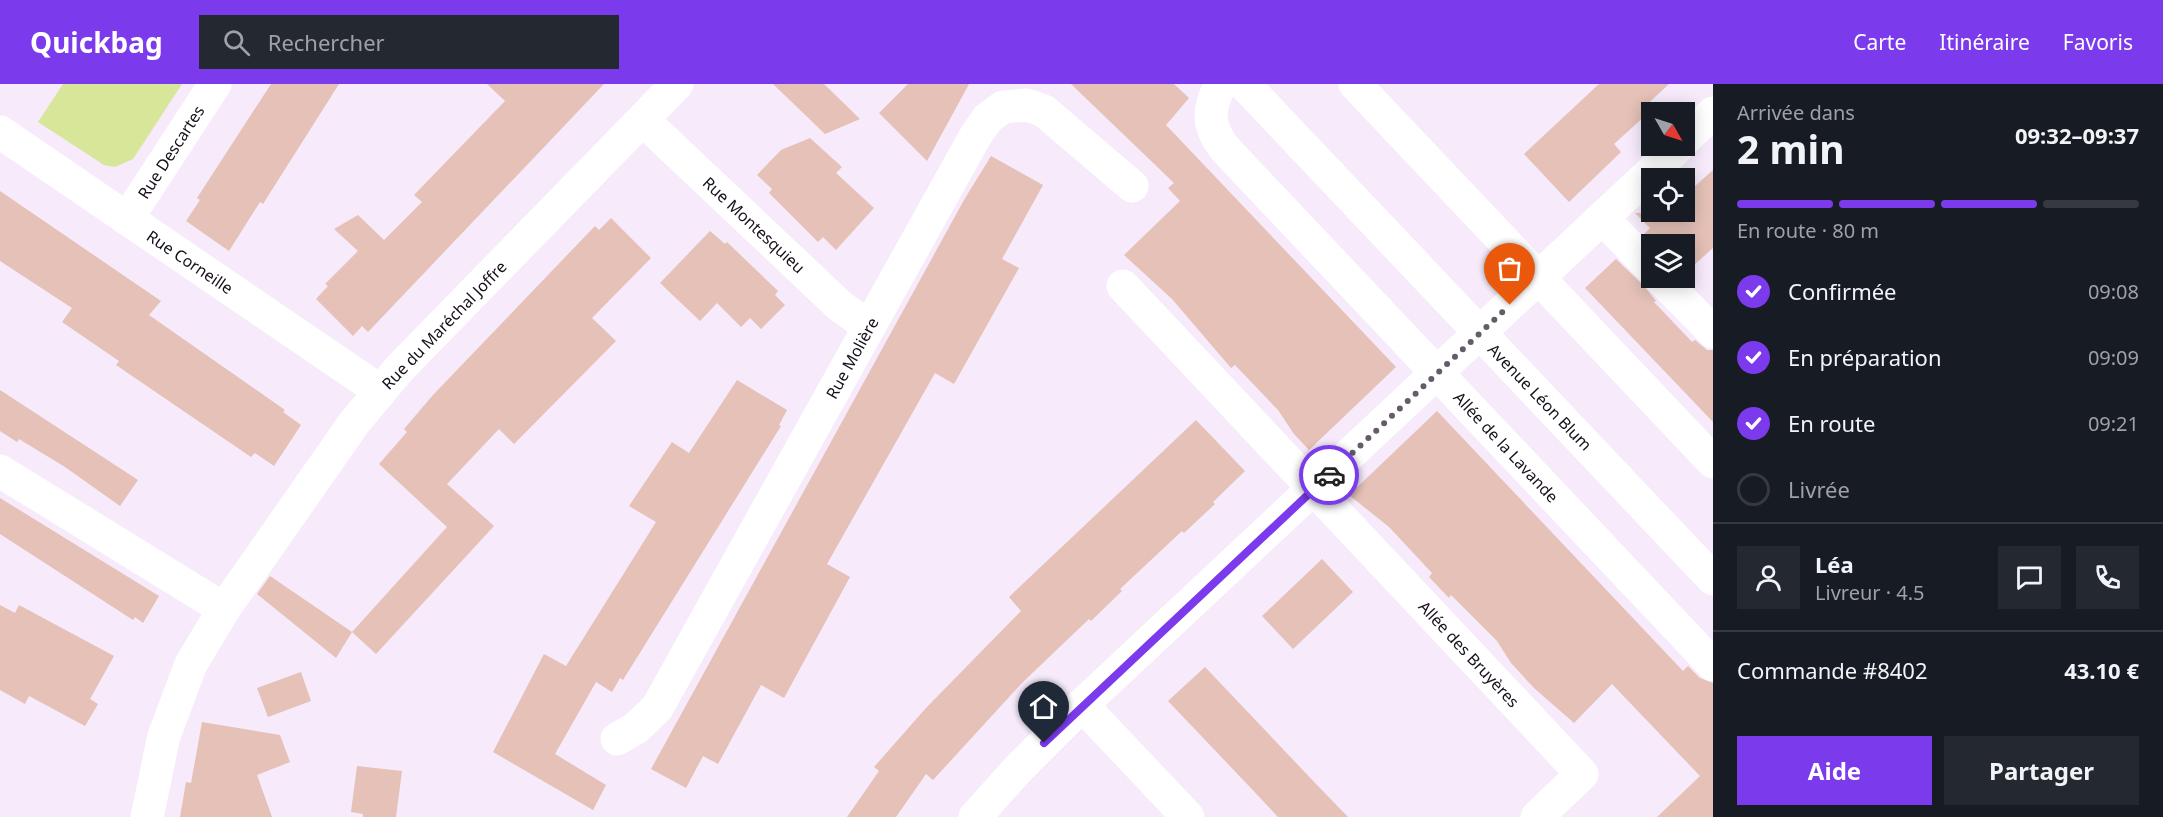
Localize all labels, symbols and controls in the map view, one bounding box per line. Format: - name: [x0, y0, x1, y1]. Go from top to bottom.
- search box: [199, 15, 619, 69]
- text: Quickbag: [30, 23, 163, 61]
- icon: search: [220, 26, 253, 59]
- text: Rechercher: [268, 27, 385, 57]
- text: Carte: [1853, 28, 1906, 56]
- text: Itinéraire: [1939, 28, 2030, 56]
- text: Favoris: [2063, 28, 2133, 56]
- text: Arrivée dans: [1737, 99, 1855, 126]
- street label: Rue Descartes: [133, 101, 209, 203]
- north arrow: [1641, 102, 1695, 156]
- map controls: [1641, 102, 1695, 288]
- text: 09:32–09:37: [2015, 120, 2139, 150]
- text: 2 min: [1737, 122, 1844, 175]
- button: locate: [1641, 168, 1695, 222]
- street label: Rue Montesquieu: [698, 172, 810, 278]
- text: En route · 80 m: [1737, 217, 1879, 244]
- street label: Rue Corneille: [143, 225, 237, 299]
- button: layers: [1641, 234, 1695, 288]
- pin: [1484, 243, 1535, 305]
- icon: bag: [1493, 252, 1526, 285]
- street label: Rue du Maréchal Joffre: [377, 256, 511, 394]
- icon: check: [1737, 275, 1770, 308]
- text: Confirmée: [1788, 276, 1897, 306]
- text: 09:08: [2088, 278, 2139, 305]
- street label: Rue Molière: [821, 313, 883, 403]
- street label: Avenue Léon Blum: [1483, 339, 1597, 455]
- icon: check: [1737, 341, 1770, 374]
- text: En préparation: [1788, 342, 1942, 372]
- text: 09:09: [2088, 344, 2139, 371]
- street label: Allée de la Lavande: [1449, 387, 1563, 507]
- icon: check: [1737, 407, 1770, 440]
- text: En route: [1788, 408, 1875, 438]
- text: 09:21: [2088, 410, 2139, 437]
- courier: [1299, 445, 1359, 505]
- icon: car: [1313, 459, 1346, 492]
- text: Livrée: [1788, 474, 1850, 504]
- button: person: [1737, 546, 1800, 609]
- button: chat: [1998, 546, 2061, 609]
- button: phone: [2076, 546, 2139, 609]
- text: Léa: [1815, 549, 1854, 579]
- text: Livreur · 4.5: [1815, 579, 1925, 606]
- street label: Allée des Bruyères: [1414, 596, 1524, 712]
- text: Commande #8402: [1737, 655, 1928, 685]
- text: 43.10 €: [2064, 655, 2139, 685]
- pin: [1018, 681, 1069, 743]
- icon: home: [1027, 690, 1060, 723]
- button: Aide: [1737, 736, 1932, 805]
- button: Partager: [1944, 736, 2139, 805]

